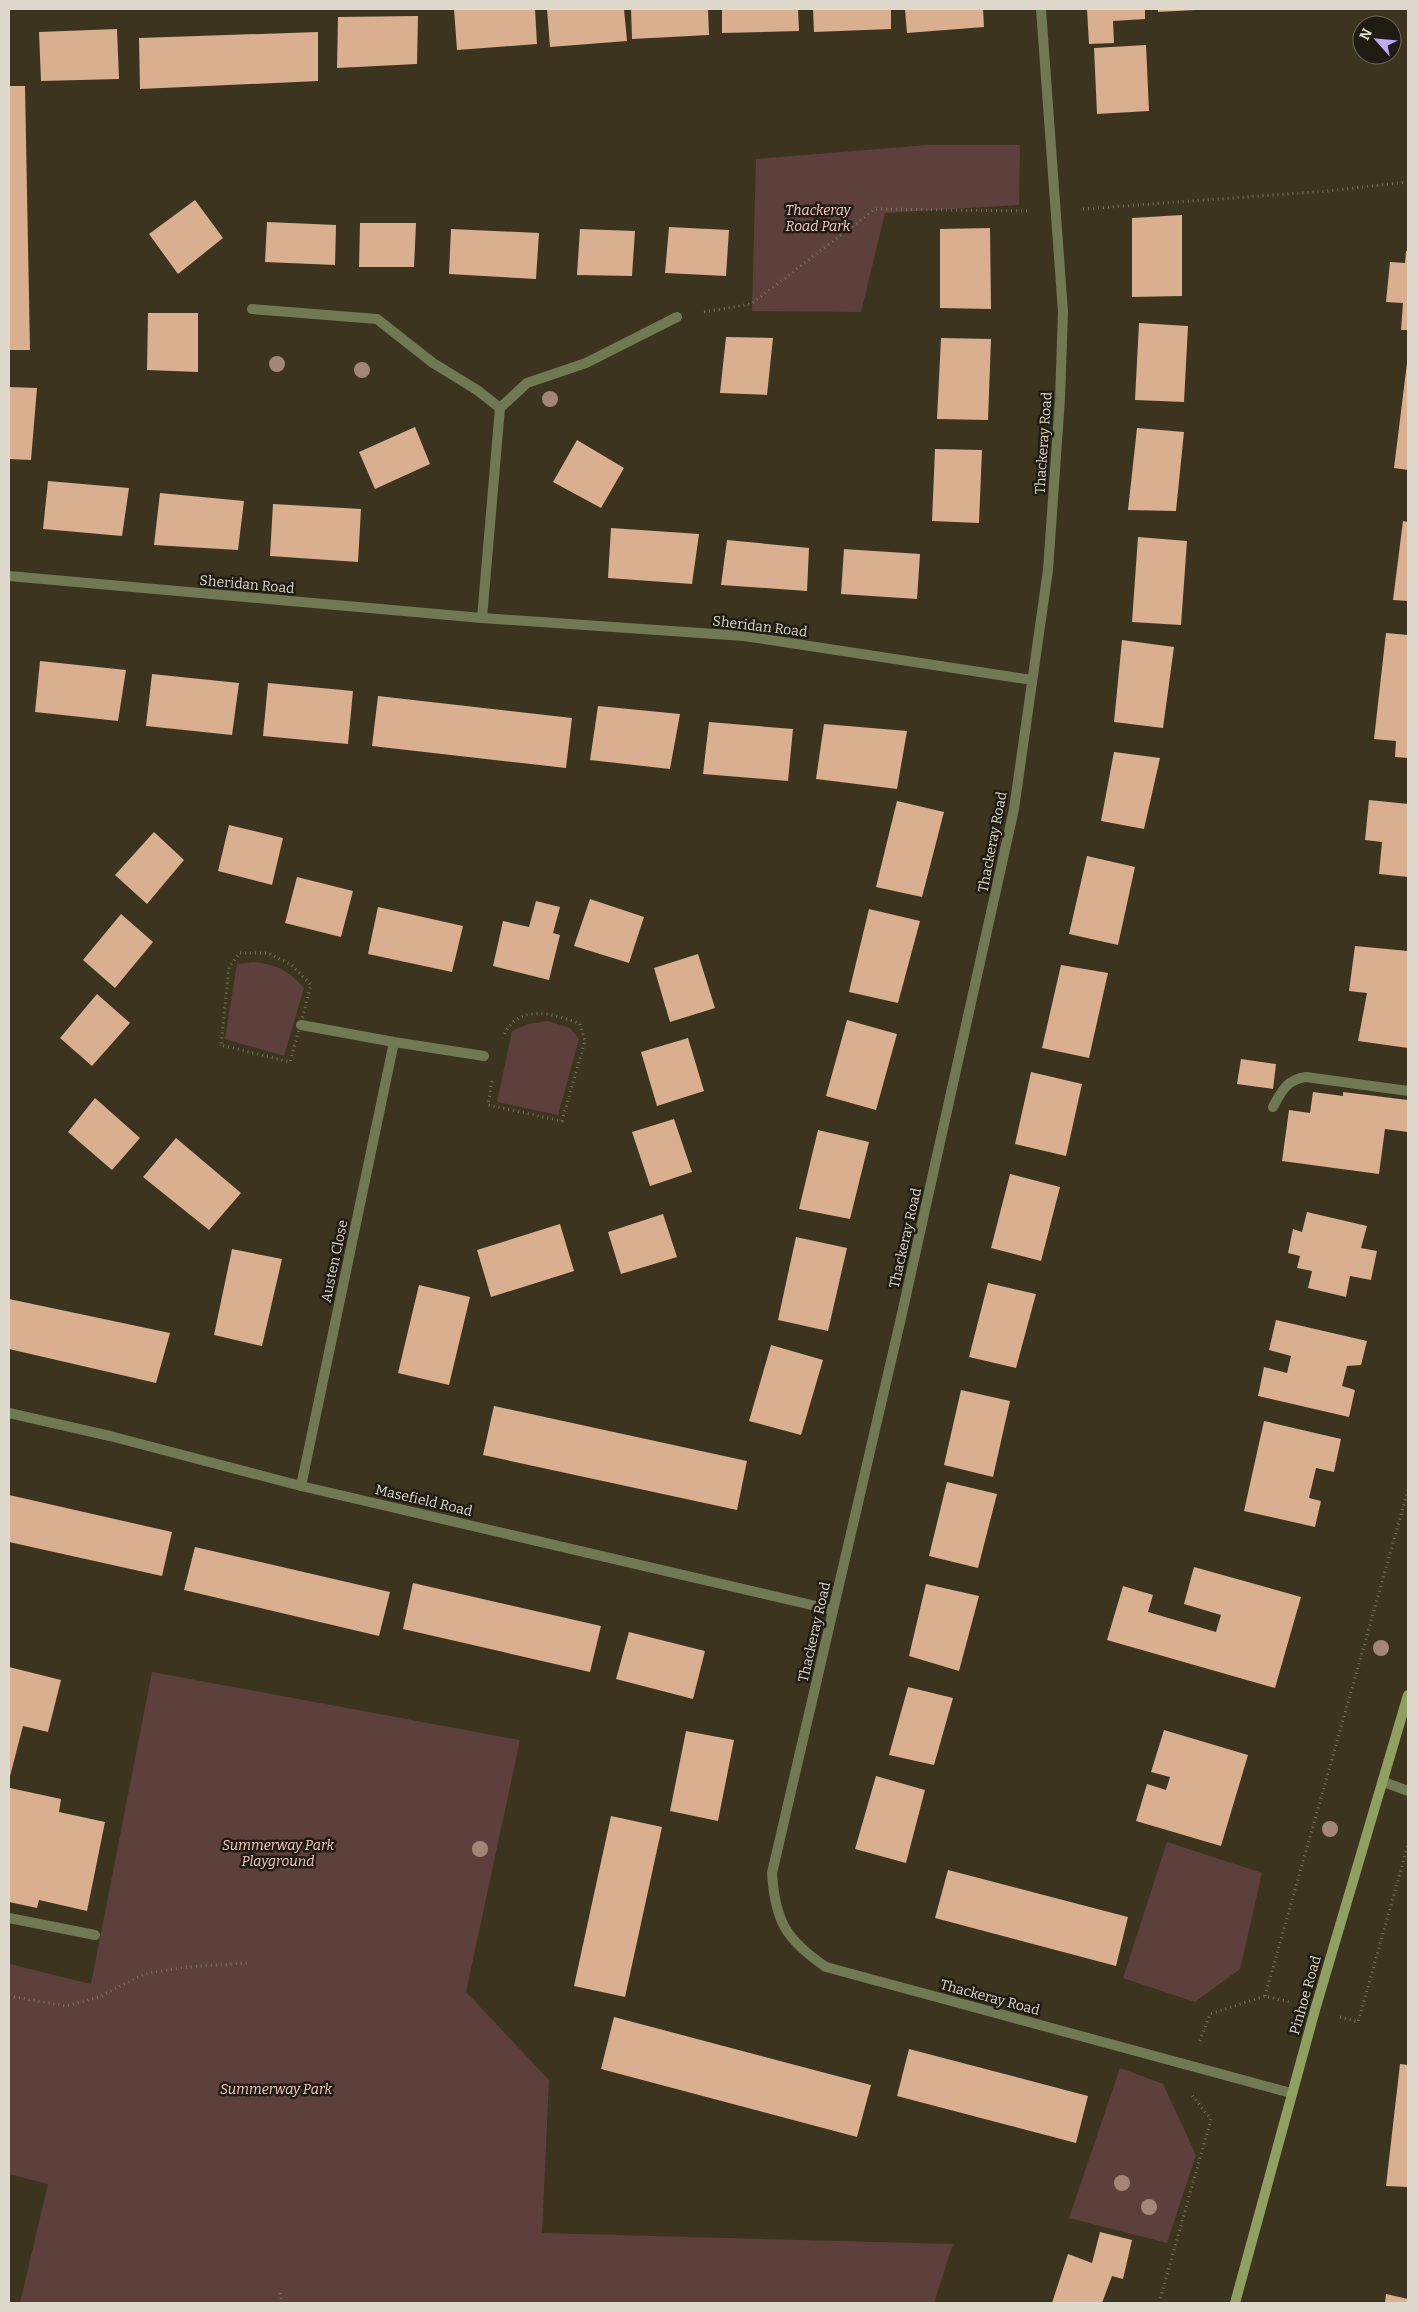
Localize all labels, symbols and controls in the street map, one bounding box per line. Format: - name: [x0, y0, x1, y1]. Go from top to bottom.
- north arrow: [1352, 15, 1402, 65]
- text: N: [1356, 25, 1376, 43]
- park label: Thackeray Road Park: [785, 202, 852, 235]
- street label: Thackeray Road: [1031, 391, 1056, 495]
- street label: Sheridan Road: [199, 572, 295, 597]
- street label: Sheridan Road: [712, 612, 808, 641]
- street label: Thackeray Road: [974, 790, 1011, 894]
- street label: Thackeray Road: [886, 1186, 925, 1290]
- street label: Austen Close: [317, 1218, 352, 1304]
- street label: Masefield Road: [374, 1481, 474, 1520]
- street label: Thackeray Road: [795, 1580, 834, 1684]
- park label: Summerway Park Playground: [222, 1837, 334, 1870]
- street label: Pinhoe Road: [1286, 1954, 1325, 2037]
- street label: Thackeray Road: [938, 1976, 1042, 2019]
- park label: Summerway Park: [220, 2081, 332, 2098]

